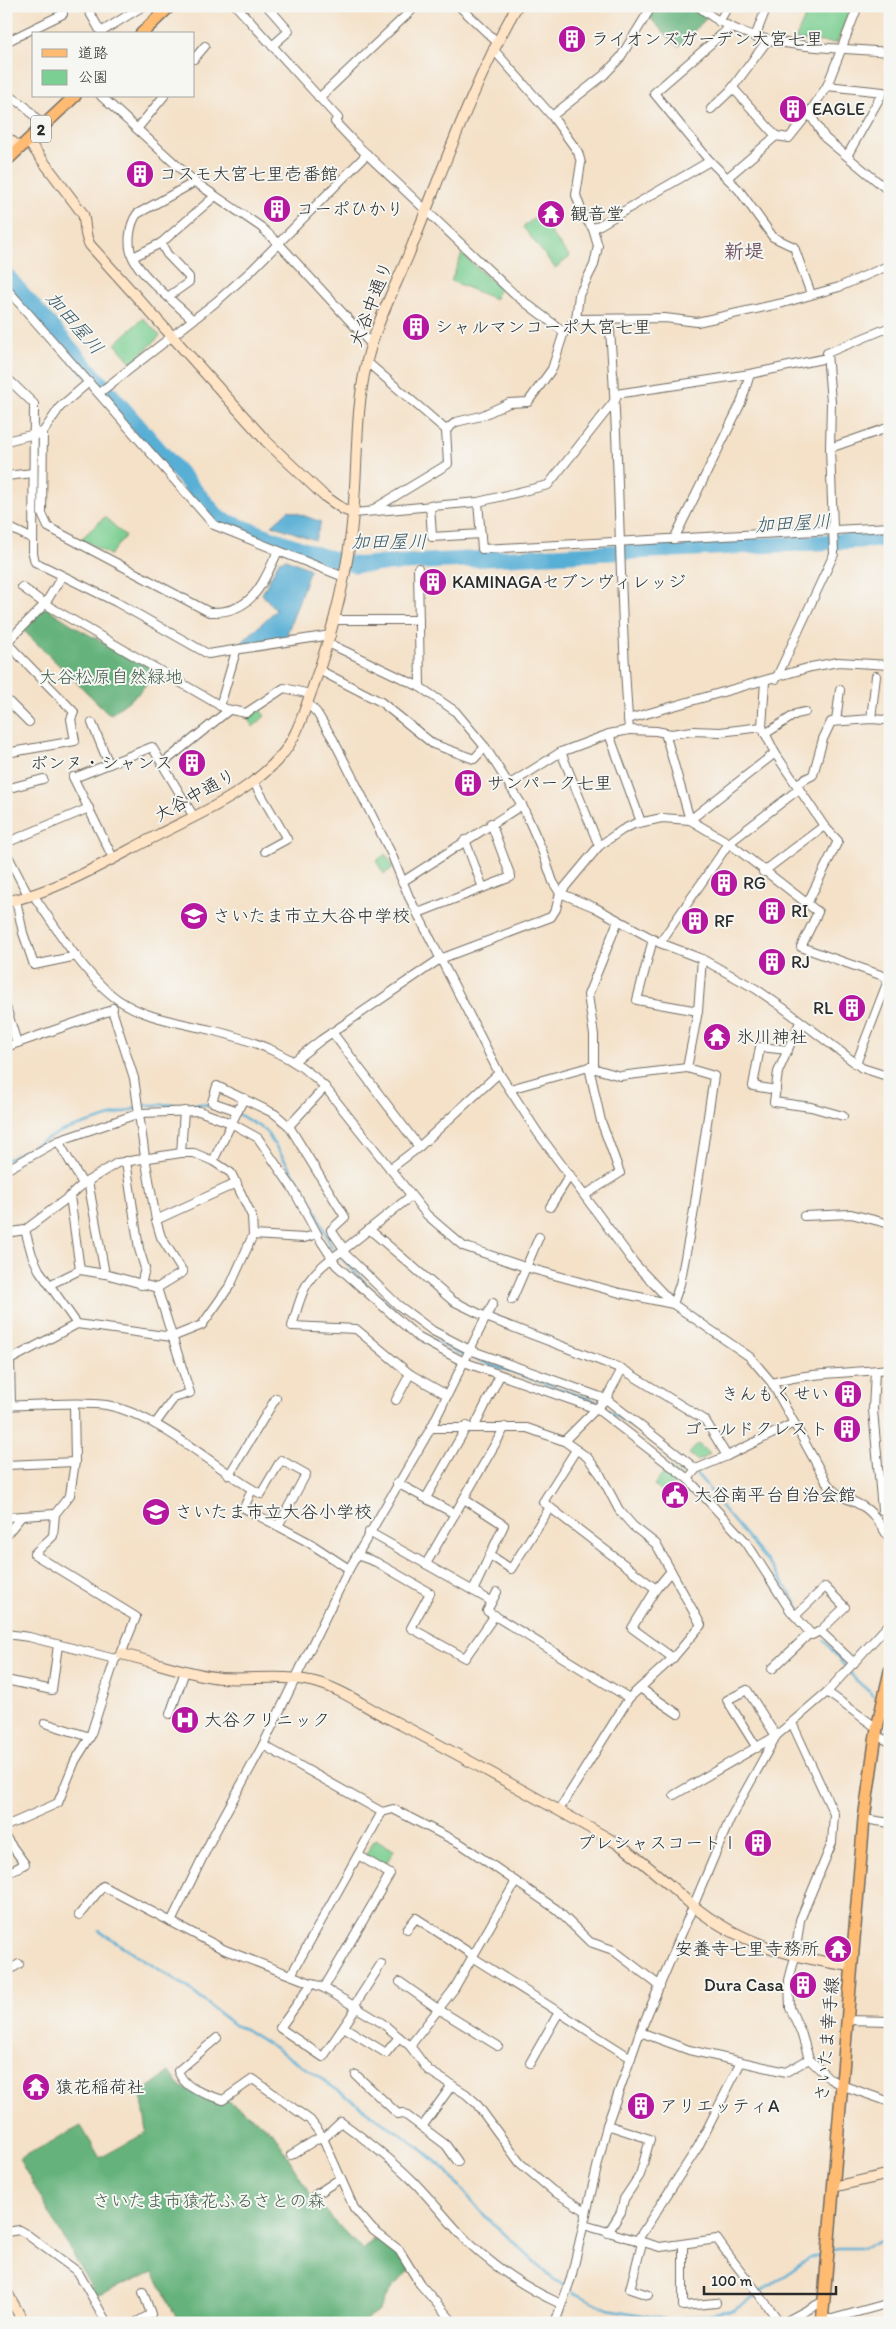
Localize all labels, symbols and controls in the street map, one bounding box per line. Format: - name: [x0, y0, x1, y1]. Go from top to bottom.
- building icon: ライオンズガーデン大宮七里: [557, 24, 587, 54]
- place label: ライオンズガーデン大宮七里: [591, 28, 824, 50]
- legend: [32, 32, 195, 98]
- text: 道路: [78, 44, 108, 62]
- text: 公園: [78, 68, 108, 86]
- building icon: EAGLE: [778, 94, 808, 124]
- place label: EAGLE: [812, 98, 865, 120]
- road number: 2: [31, 116, 51, 142]
- building icon: コスモ大宮七里壱番館: [125, 159, 155, 189]
- place label: コスモ大宮七里壱番館: [159, 163, 338, 185]
- building icon: コーポひかり: [262, 194, 292, 224]
- place label: コーポひかり: [296, 198, 404, 220]
- temple icon: 観音堂: [536, 199, 566, 229]
- place label: 観音堂: [570, 203, 624, 225]
- district label: 新堤: [724, 239, 764, 263]
- street label: 大谷中通り: [345, 258, 397, 350]
- water label: 加田屋川: [41, 287, 109, 359]
- building icon: シャルマンコーポ大宮七里: [401, 312, 431, 342]
- place label: シャルマンコーポ大宮七里: [435, 316, 651, 338]
- water label: 加田屋川: [754, 510, 832, 536]
- water label: 加田屋川: [351, 530, 427, 553]
- building icon: KAMINAGAセブンヴィレッジ: [418, 567, 448, 597]
- place label: KAMINAGAセブンヴィレッジ: [452, 571, 686, 593]
- park label: 大谷松原自然緑地: [39, 666, 183, 688]
- building icon: ボンヌ・シャンス: [177, 748, 207, 778]
- place label: ボンヌ・シャンス: [30, 752, 173, 774]
- street label: 大谷中通り: [150, 764, 240, 826]
- building icon: サンパーク七里: [453, 768, 483, 798]
- place label: サンパーク七里: [487, 772, 612, 794]
- building icon: RG: [709, 868, 739, 898]
- place label: RG: [743, 872, 766, 894]
- building icon: RI: [757, 896, 787, 926]
- place label: RI: [791, 900, 809, 922]
- school or university icon: さいたま市立大谷中学校: [179, 901, 209, 931]
- place label: さいたま市立大谷中学校: [213, 905, 410, 927]
- building icon: RF: [680, 906, 710, 936]
- place label: RF: [714, 910, 735, 932]
- building icon: RJ: [757, 947, 787, 977]
- place label: RJ: [791, 951, 810, 973]
- building icon: RL: [837, 993, 867, 1023]
- place label: RL: [813, 997, 833, 1019]
- temple icon: 氷川神社: [702, 1022, 732, 1052]
- place label: 氷川神社: [736, 1026, 808, 1048]
- building icon: きんもくせい: [833, 1379, 863, 1409]
- place label: きんもくせい: [721, 1383, 829, 1405]
- building icon: ゴールドクレスト: [832, 1414, 862, 1444]
- place label: ゴールドクレスト: [684, 1418, 828, 1440]
- public building icon: 大谷南平台自治会館: [660, 1480, 690, 1510]
- place label: 大谷南平台自治会館: [694, 1484, 856, 1506]
- school or university icon: さいたま市立大谷小学校: [141, 1497, 171, 1527]
- place label: さいたま市立大谷小学校: [175, 1501, 372, 1523]
- hospital icon: 大谷クリニック: [170, 1705, 200, 1735]
- place label: 大谷クリニック: [204, 1709, 330, 1731]
- building icon: プレシャスコートⅠ: [743, 1828, 773, 1858]
- place label: プレシャスコートⅠ: [577, 1832, 739, 1854]
- temple icon: 安養寺七里寺務所: [823, 1934, 853, 1964]
- place label: 安養寺七里寺務所: [675, 1938, 819, 1960]
- building icon: Dura Casa: [788, 1970, 818, 2000]
- place label: Dura Casa: [704, 1974, 785, 1996]
- street label: さいたま幸手線: [811, 1976, 843, 2102]
- temple icon: 猿花稲荷社: [21, 2072, 51, 2102]
- place label: 猿花稲荷社: [55, 2076, 145, 2098]
- building icon: アリエッティA: [626, 2091, 656, 2121]
- place label: アリエッティA: [660, 2095, 780, 2117]
- park label: さいたま市猿花ふるさとの森: [93, 2190, 325, 2212]
- scale bar: [704, 2264, 836, 2296]
- text: 100 m: [711, 2272, 753, 2290]

